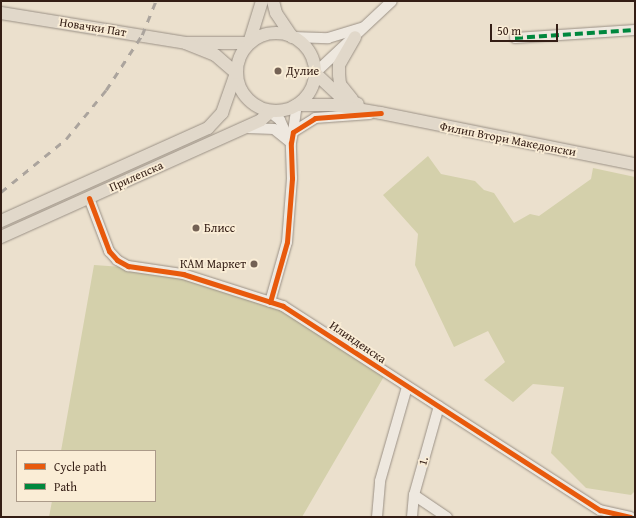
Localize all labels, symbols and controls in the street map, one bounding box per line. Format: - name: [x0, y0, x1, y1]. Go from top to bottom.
- street label: Новачки Пат: [59, 15, 127, 39]
- scale bar: [492, 16, 560, 42]
- text: 50 m: [497, 22, 521, 39]
- place label: Дулие: [286, 64, 319, 78]
- marker: Дулие: [273, 66, 283, 76]
- street label: Филип Втори Македонски: [439, 119, 577, 159]
- street label: Прилепска: [107, 158, 165, 194]
- place label: Блисс: [204, 221, 235, 235]
- marker: Блисс: [191, 223, 201, 233]
- place label: КАМ Маркет: [180, 257, 246, 271]
- marker: КАМ Маркет: [249, 259, 259, 269]
- street label: Илинденска: [327, 318, 389, 366]
- legend: [16, 450, 156, 502]
- street label: 1.: [415, 455, 431, 467]
- text: Cycle path: [54, 458, 106, 475]
- text: Path: [54, 478, 77, 495]

